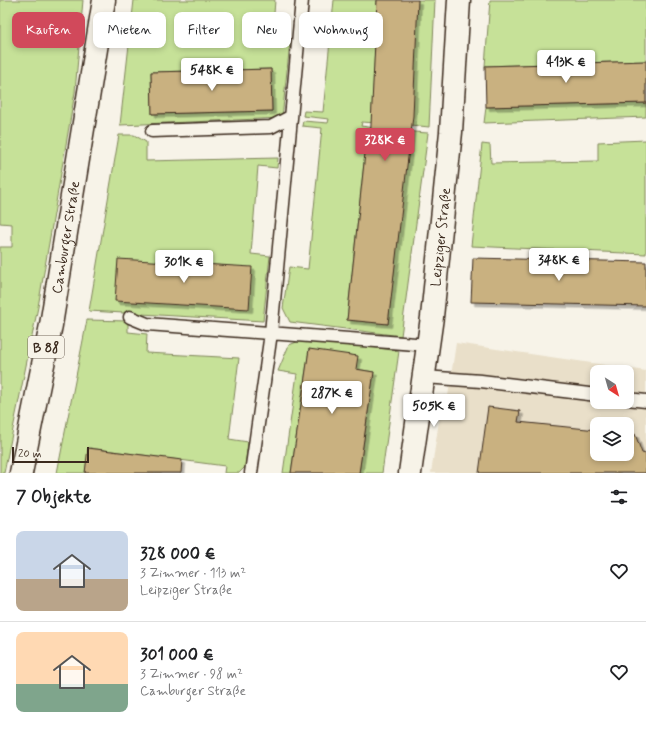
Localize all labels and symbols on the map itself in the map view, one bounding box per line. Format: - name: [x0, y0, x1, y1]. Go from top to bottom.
- pin: 413K €: [533, 50, 599, 84]
- pin: 548K €: [179, 58, 245, 92]
- pin: 328K €: [352, 128, 418, 162]
- street label: Camburger Straße: [48, 179, 84, 295]
- street label: Leipziger Straße: [427, 187, 455, 287]
- pin: 348K €: [526, 248, 592, 282]
- pin: 301K €: [151, 250, 217, 284]
- road number: B 88: [28, 336, 64, 358]
- north arrow: [590, 365, 634, 409]
- pin: 287K €: [299, 381, 365, 415]
- pin: 505K €: [401, 394, 467, 428]
- scale bar: [12, 445, 89, 464]

